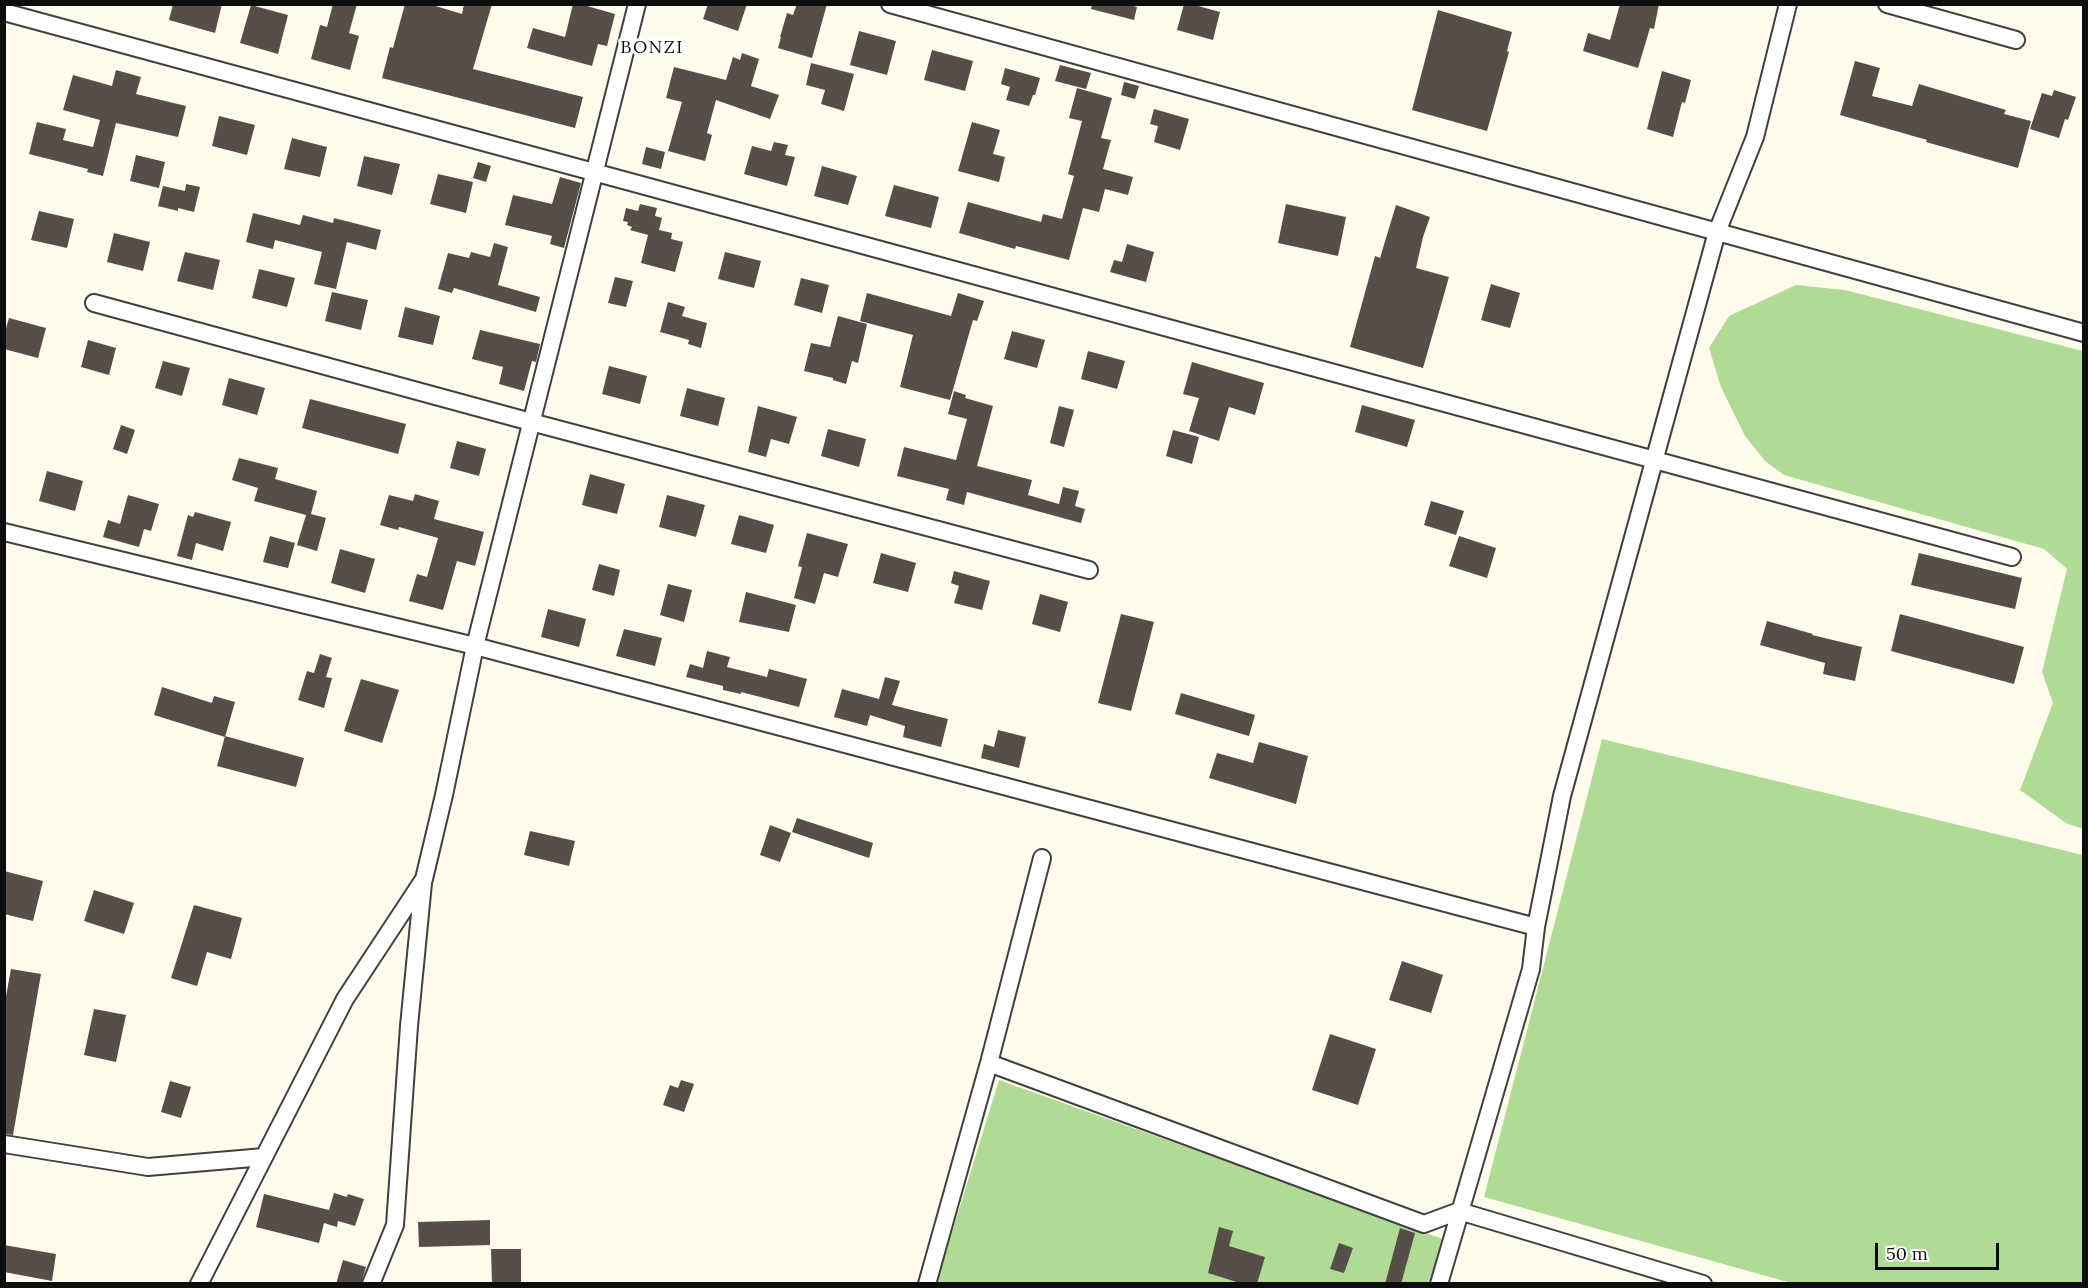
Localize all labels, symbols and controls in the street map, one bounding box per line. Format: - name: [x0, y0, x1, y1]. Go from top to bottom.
- district label: BONZI: [620, 37, 684, 59]
- scale bar: [1878, 1231, 2002, 1269]
- text: 50 m: [1886, 1242, 1928, 1265]

